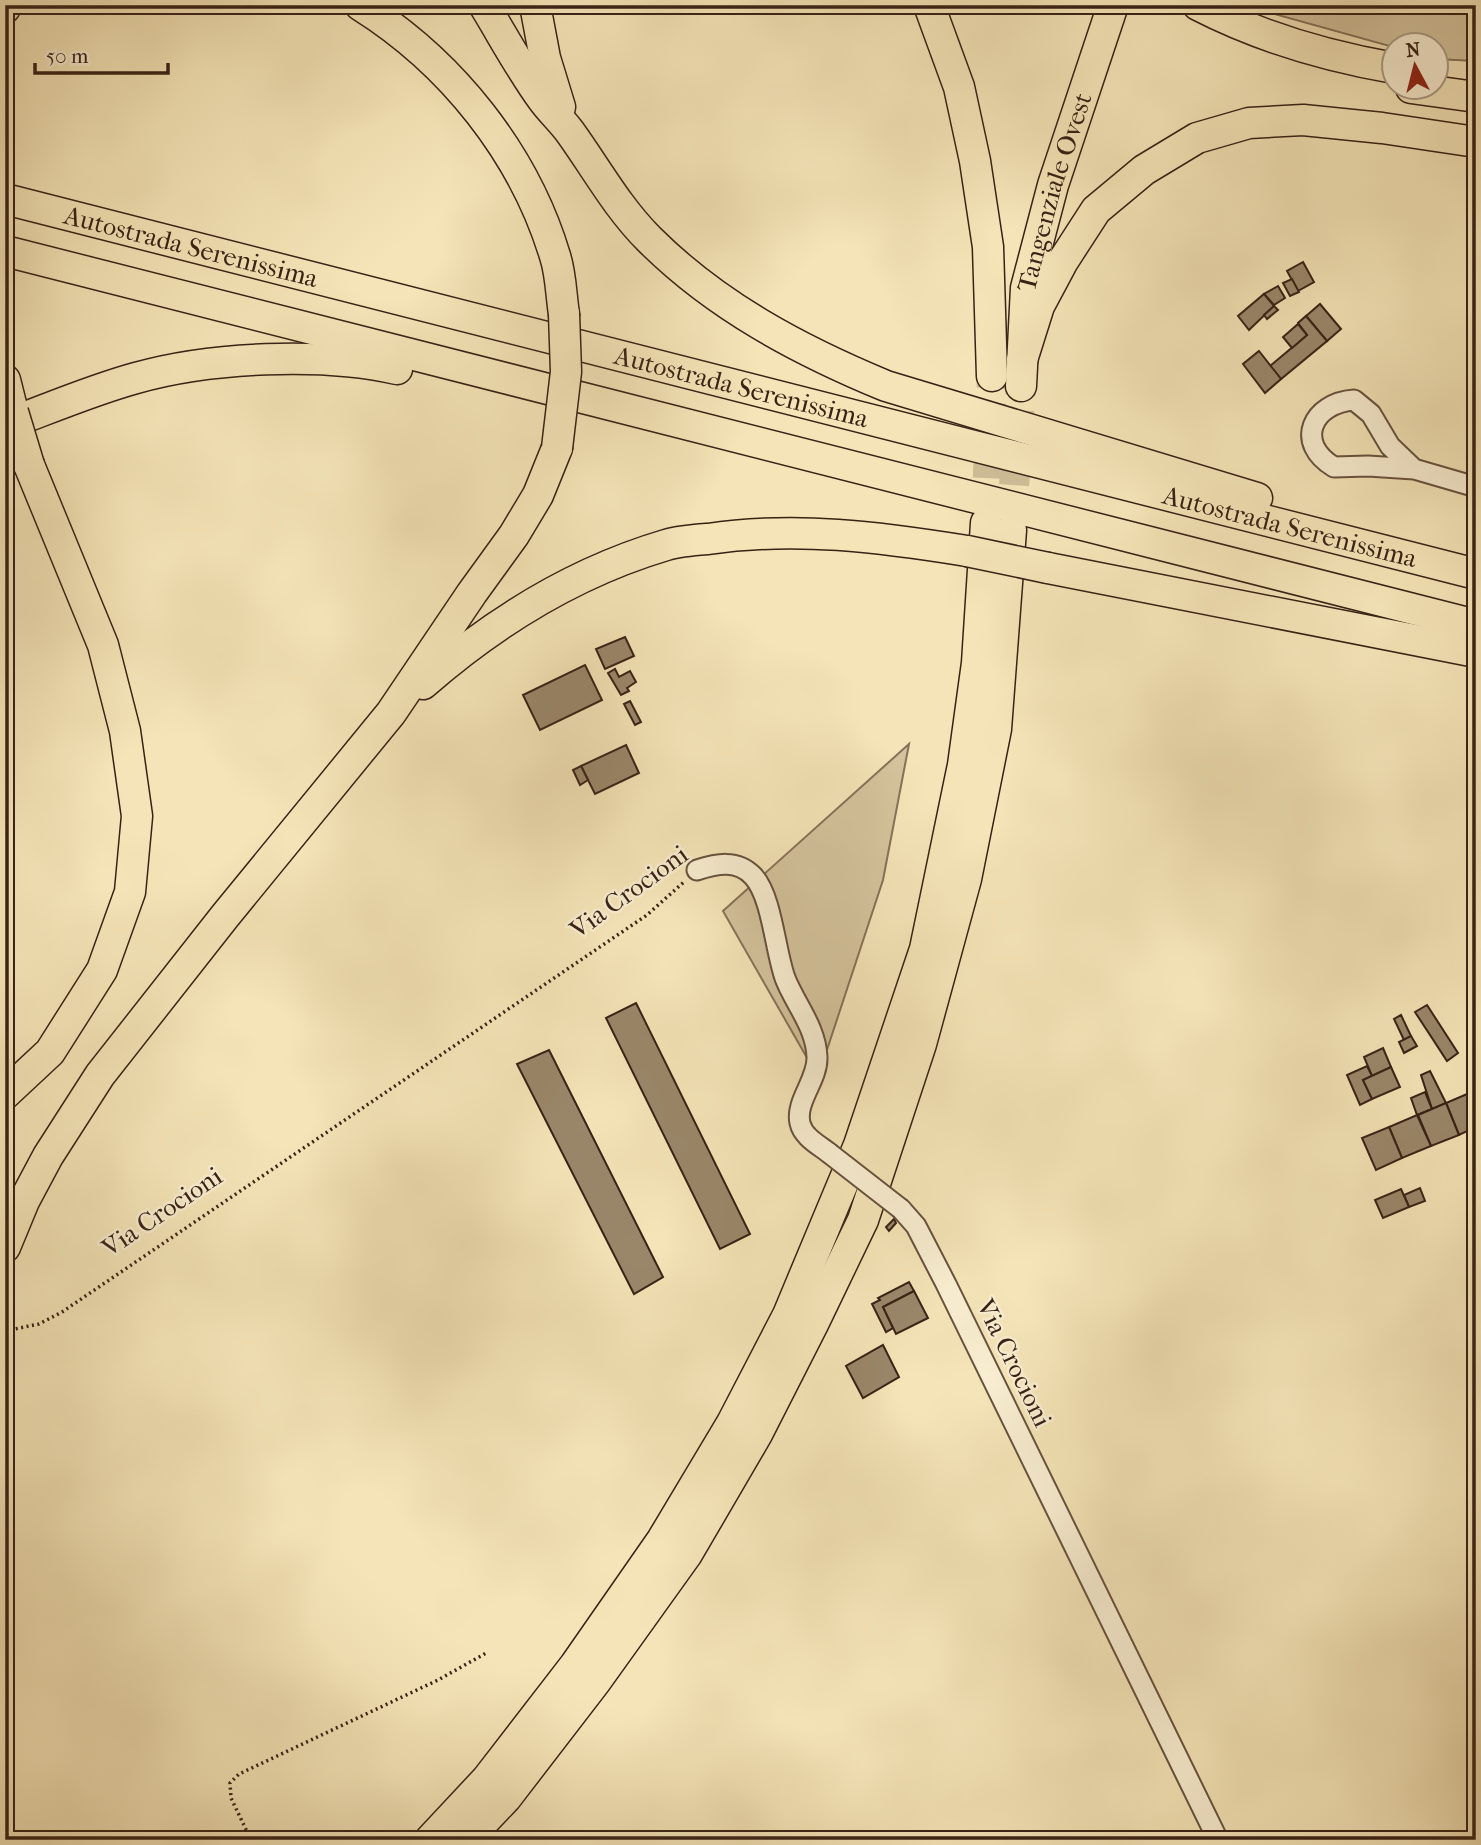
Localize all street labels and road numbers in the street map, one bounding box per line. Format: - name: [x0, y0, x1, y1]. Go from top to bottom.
- street label: Tangenziale Ovest: [1010, 88, 1098, 295]
- street label: Autostrada Serenissima: [60, 199, 322, 294]
- street label: Autostrada Serenissima: [610, 339, 873, 434]
- street label: Autostrada Serenissima: [1159, 479, 1421, 574]
- street label: Via Crocioni: [563, 839, 694, 946]
- street label: Via Crocioni: [95, 1160, 228, 1264]
- street label: Via Crocioni: [969, 1293, 1058, 1432]

